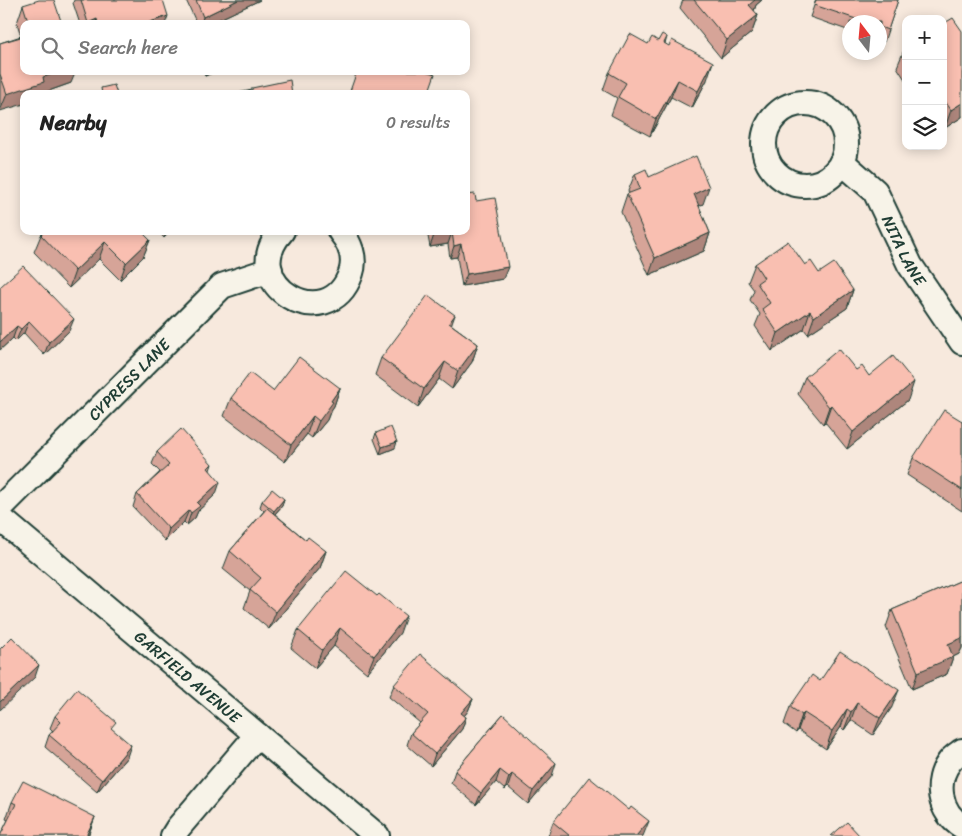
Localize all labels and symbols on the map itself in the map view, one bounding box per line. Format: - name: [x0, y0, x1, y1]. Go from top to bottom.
- north arrow: [842, 15, 887, 60]
- street label: NITA LANE: [874, 210, 935, 293]
- street label: CYPRESS LANE: [80, 330, 178, 428]
- street label: GARFIELD AVENUE: [128, 623, 249, 731]

